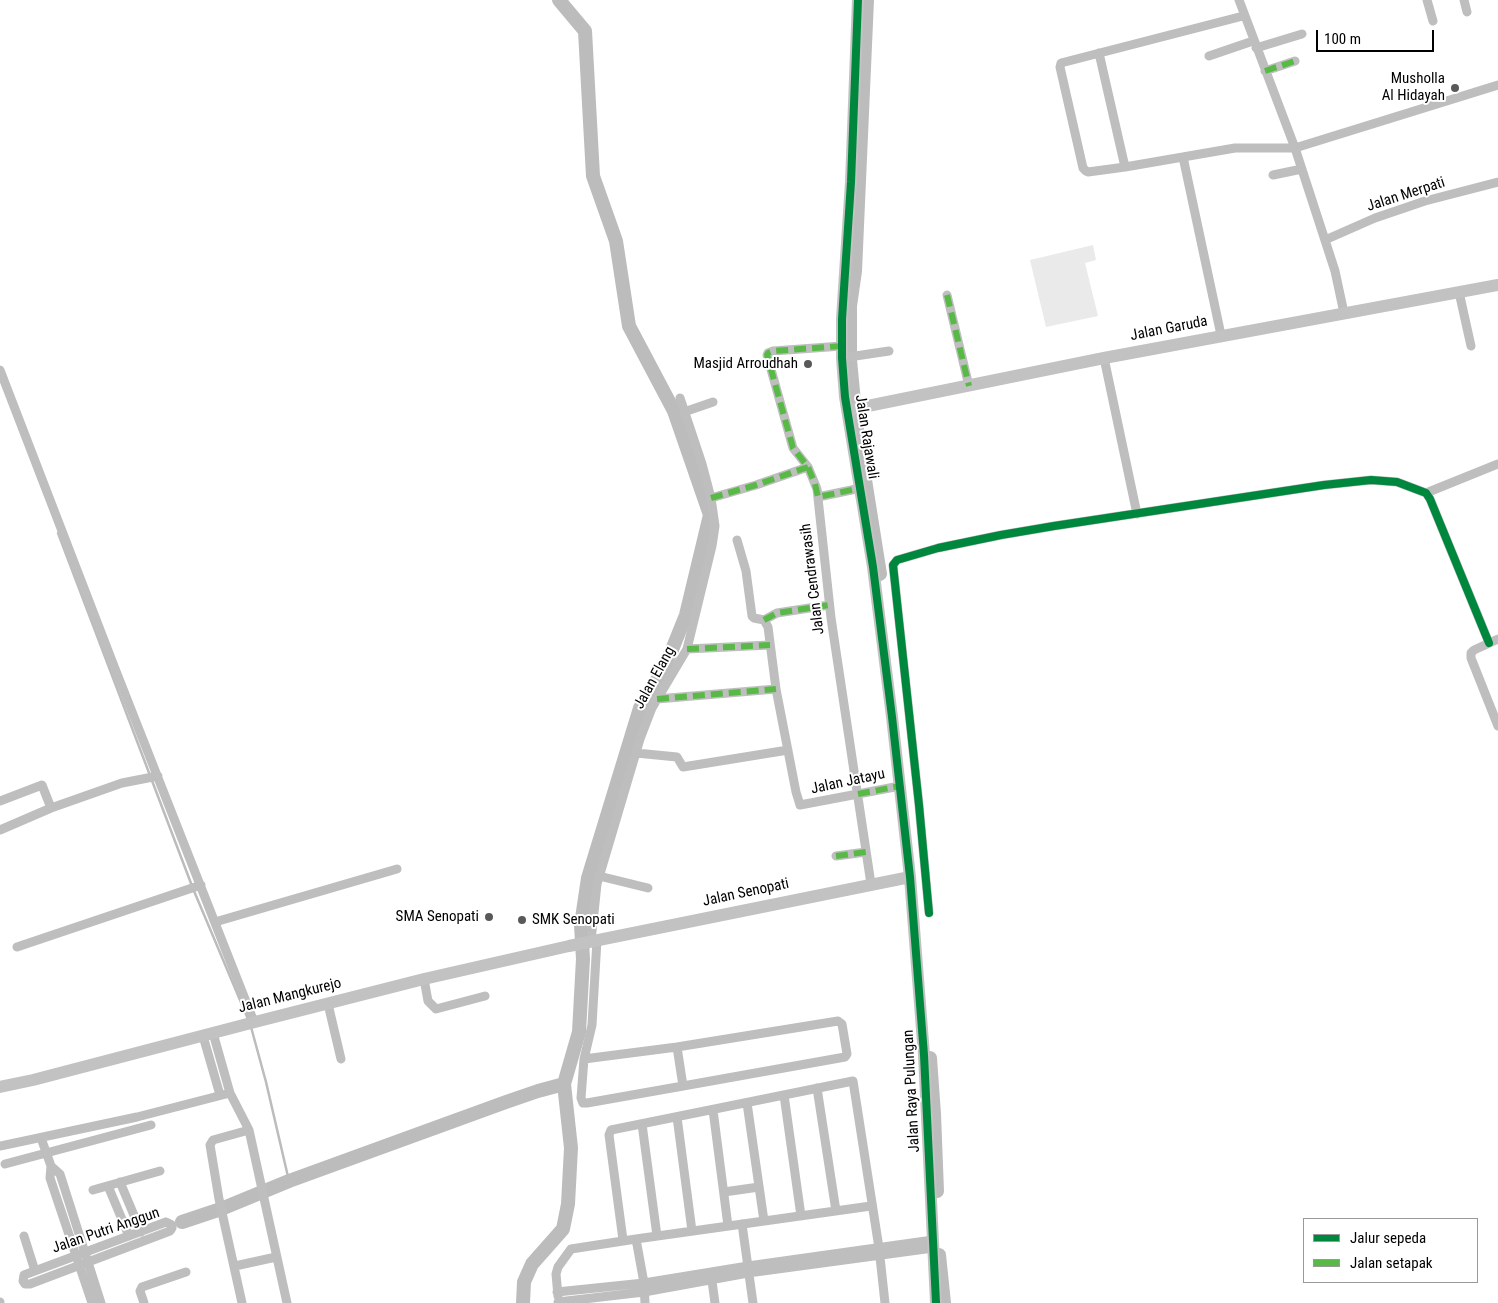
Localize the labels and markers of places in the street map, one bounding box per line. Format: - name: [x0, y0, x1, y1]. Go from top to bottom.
- place label: Musholla Al Hidayah: [1382, 70, 1445, 105]
- marker: Musholla Al Hidayah: [1449, 82, 1461, 94]
- place label: Masjid Arroudhah: [693, 355, 798, 373]
- marker: Masjid Arroudhah: [802, 358, 814, 370]
- place label: SMA Senopati: [396, 908, 479, 926]
- marker: SMA Senopati: [483, 911, 495, 923]
- place label: SMK Senopati: [532, 911, 615, 929]
- marker: SMK Senopati: [516, 914, 528, 926]

